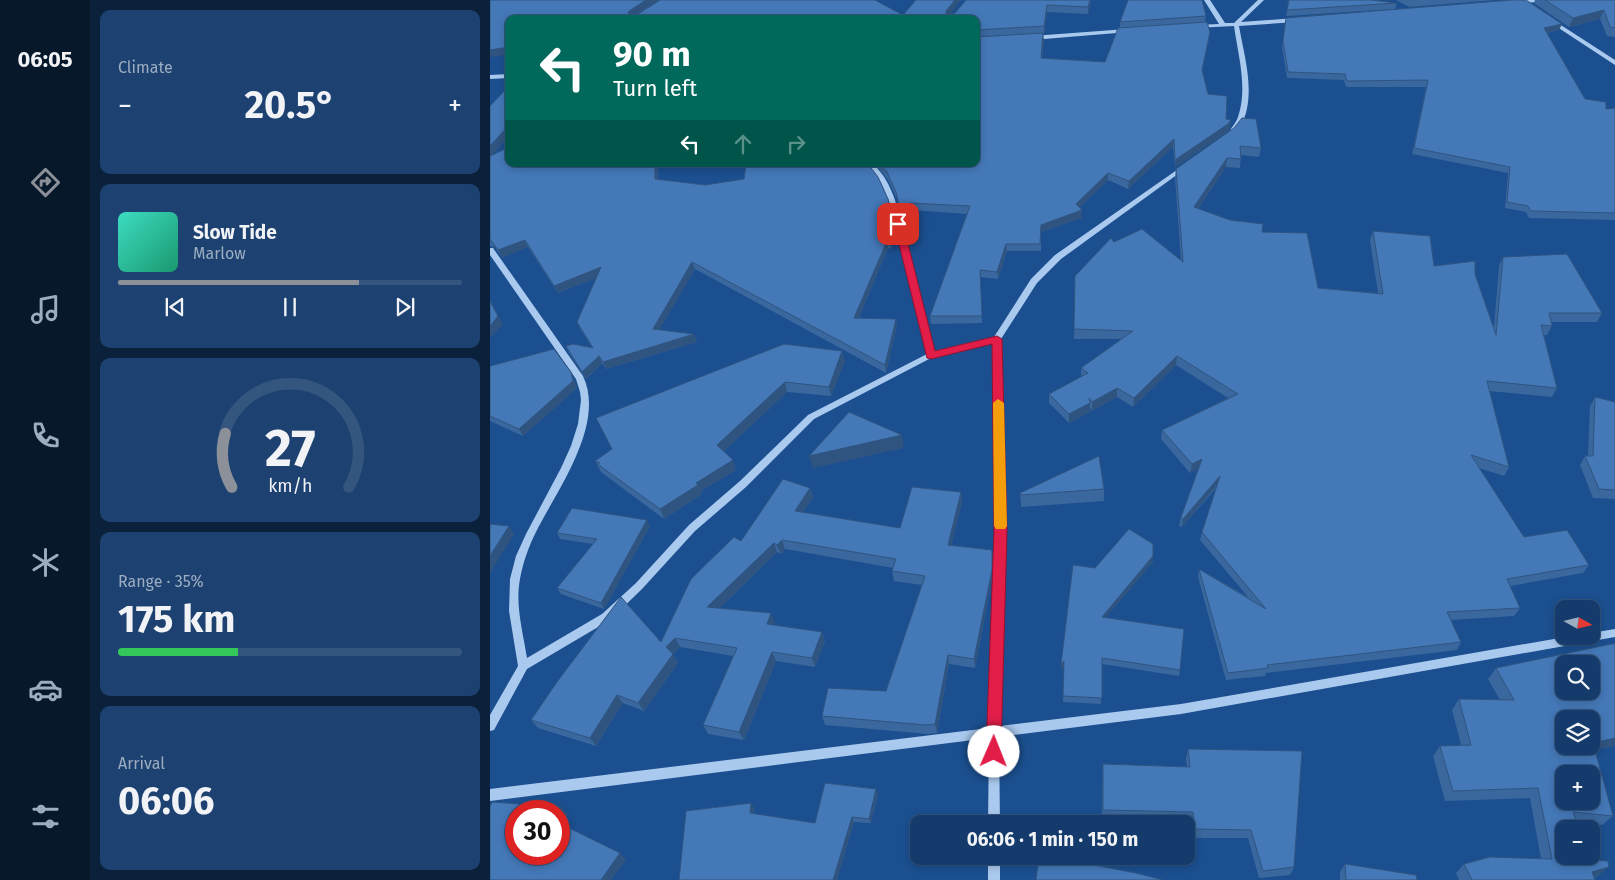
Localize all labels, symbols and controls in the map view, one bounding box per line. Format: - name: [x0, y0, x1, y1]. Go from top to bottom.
- text: 90 m: [613, 33, 691, 75]
- icon: left: [530, 35, 595, 100]
- text: 06:05: [17, 46, 73, 73]
- text: Climate: [118, 58, 173, 77]
- text: Turn left: [613, 75, 697, 102]
- text: 20.5°: [244, 82, 336, 128]
- text: −: [118, 89, 132, 122]
- text: +: [448, 89, 462, 122]
- icon: left: [676, 130, 704, 158]
- icon: ahead: [729, 130, 757, 158]
- icon: right: [782, 130, 810, 158]
- icon: directions: [28, 165, 63, 200]
- pin: [877, 203, 919, 245]
- icon: arrive: [884, 210, 912, 238]
- text: Slow Tide: [193, 221, 277, 244]
- text: Marlow: [193, 244, 246, 263]
- icon: music: [28, 292, 63, 327]
- icon: previous: [161, 293, 189, 321]
- icon: pause: [276, 293, 304, 321]
- icon: next: [391, 293, 419, 321]
- text: 27: [265, 417, 315, 480]
- icon: phone: [28, 418, 63, 453]
- text: km/h: [268, 475, 312, 497]
- icon: climate: [28, 545, 63, 580]
- text: Range · 35%: [118, 572, 204, 591]
- text: 175 km: [118, 596, 235, 642]
- north arrow: [1555, 600, 1600, 645]
- map controls: [1555, 600, 1600, 865]
- button: search: [1555, 655, 1600, 700]
- icon: car: [28, 672, 63, 707]
- button: layers: [1555, 710, 1600, 755]
- position arrow: [967, 725, 1019, 777]
- text: Arrival: [118, 754, 165, 773]
- button: +: [1555, 765, 1600, 810]
- text: 06:06: [118, 778, 214, 824]
- icon: filters: [28, 799, 63, 834]
- speed limit sign: 30: [505, 800, 570, 865]
- button: −: [1555, 820, 1600, 865]
- text: 06:06 · 1 min · 150 m: [967, 828, 1138, 851]

